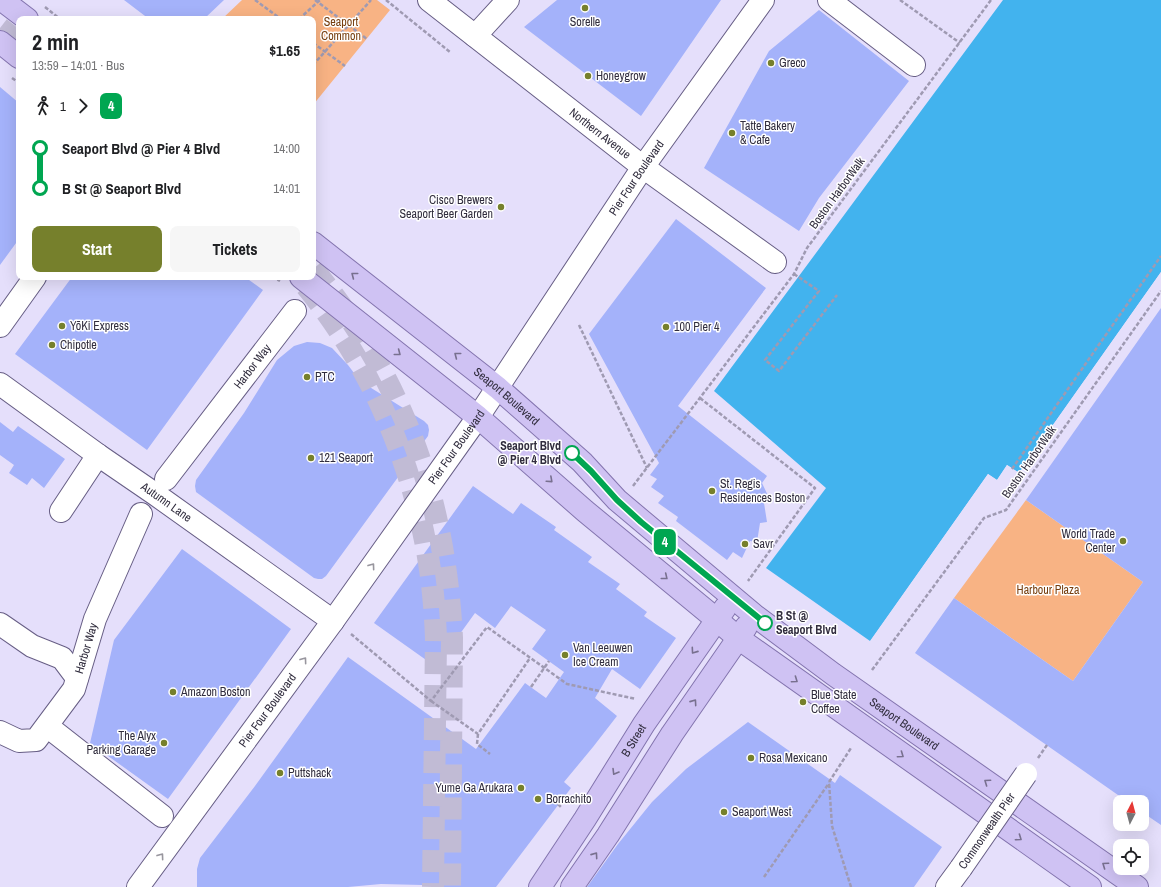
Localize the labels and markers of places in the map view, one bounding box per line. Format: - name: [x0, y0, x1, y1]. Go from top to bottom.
- marker: Sorelle: [580, 3, 590, 13]
- place label: Sorelle: [570, 14, 600, 30]
- place label: Greco: [779, 55, 806, 71]
- marker: Greco: [766, 58, 776, 68]
- place label: Honeygrow: [596, 68, 647, 84]
- marker: Honeygrow: [583, 71, 593, 81]
- place label: Tatte Bakery & Cafe: [740, 118, 795, 148]
- marker: Tatte Bakery & Cafe: [727, 128, 737, 138]
- place label: Cisco Brewers Seaport Beer Garden: [399, 192, 493, 222]
- marker: Cisco Brewers Seaport Beer Garden: [496, 202, 506, 212]
- place label: YōKi Express: [70, 318, 129, 334]
- place label: 100 Pier 4: [674, 319, 720, 335]
- marker: YōKi Express: [57, 321, 67, 331]
- marker: 100 Pier 4: [661, 322, 671, 332]
- place label: Chipotle: [60, 337, 97, 353]
- marker: Chipotle: [47, 340, 57, 350]
- place label: PTC: [315, 369, 335, 385]
- marker: PTC: [302, 372, 312, 382]
- place label: Seaport Blvd @ Pier 4 Blvd: [498, 438, 561, 468]
- marker: Seaport Blvd @ Pier 4 Blvd: [564, 445, 580, 461]
- place label: 121 Seaport: [319, 450, 373, 466]
- marker: 121 Seaport: [306, 453, 316, 463]
- place label: St. Regis Residences Boston: [720, 476, 805, 506]
- marker: St. Regis Residences Boston: [707, 486, 717, 496]
- place label: World Trade Center: [1062, 526, 1116, 556]
- place label: Savr: [753, 536, 774, 552]
- marker: World Trade Center: [1118, 536, 1128, 546]
- marker: Savr: [740, 539, 750, 549]
- place label: B St @ Seaport Blvd: [776, 608, 837, 638]
- marker: B St @ Seaport Blvd: [757, 615, 773, 631]
- place label: Van Leeuwen Ice Cream: [573, 640, 632, 670]
- marker: Van Leeuwen Ice Cream: [560, 650, 570, 660]
- place label: Amazon Boston: [180, 684, 250, 700]
- marker: Amazon Boston: [168, 687, 178, 697]
- place label: Blue State Coffee: [811, 687, 856, 717]
- marker: Blue State Coffee: [798, 697, 808, 707]
- place label: The Alyx Parking Garage: [87, 728, 156, 758]
- marker: The Alyx Parking Garage: [159, 738, 169, 748]
- place label: Rosa Mexicano: [759, 750, 827, 766]
- marker: Rosa Mexicano: [746, 753, 756, 763]
- place label: Puttshack: [288, 765, 331, 781]
- marker: Puttshack: [275, 768, 285, 778]
- place label: Yume Ga Arukara: [435, 780, 514, 796]
- marker: Yume Ga Arukara: [516, 783, 526, 793]
- place label: Borrachito: [546, 791, 591, 807]
- marker: Borrachito: [533, 794, 543, 804]
- place label: Seaport West: [732, 804, 792, 820]
- marker: Seaport West: [719, 807, 729, 817]

